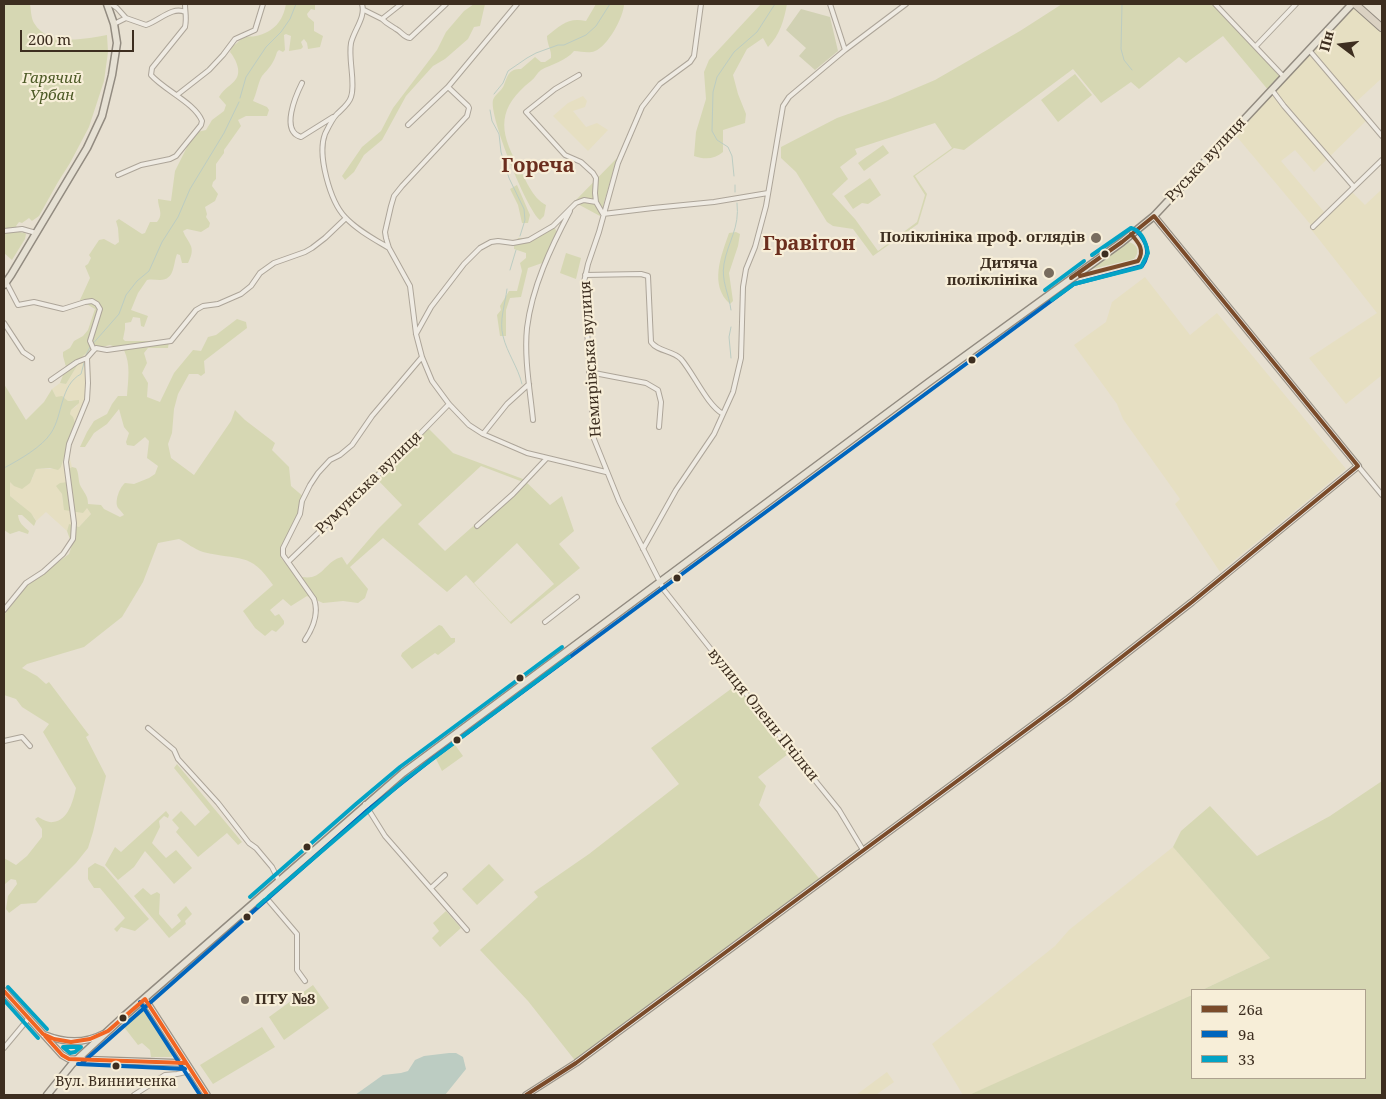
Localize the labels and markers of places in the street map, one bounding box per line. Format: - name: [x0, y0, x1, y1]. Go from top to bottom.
- place label: Поліклініка проф. оглядів: [880, 229, 1085, 247]
- marker: Поліклініка проф. оглядів: [1089, 231, 1103, 245]
- unlabelled marker: [1100, 249, 1110, 259]
- place label: Дитяча поліклініка: [947, 255, 1038, 290]
- marker: Дитяча поліклініка: [1042, 266, 1056, 280]
- unlabelled marker: [967, 355, 977, 365]
- unlabelled marker: [672, 573, 682, 583]
- unlabelled marker: [515, 673, 525, 683]
- unlabelled marker: [452, 735, 462, 745]
- unlabelled marker: [302, 842, 312, 852]
- unlabelled marker: [242, 912, 252, 922]
- place label: ПТУ №8: [255, 991, 315, 1009]
- marker: ПТУ №8: [239, 994, 251, 1006]
- unlabelled marker: [118, 1013, 128, 1023]
- marker: Вул. Винниченка: [111, 1061, 121, 1071]
- place label: Вул. Винниченка: [55, 1074, 177, 1090]

